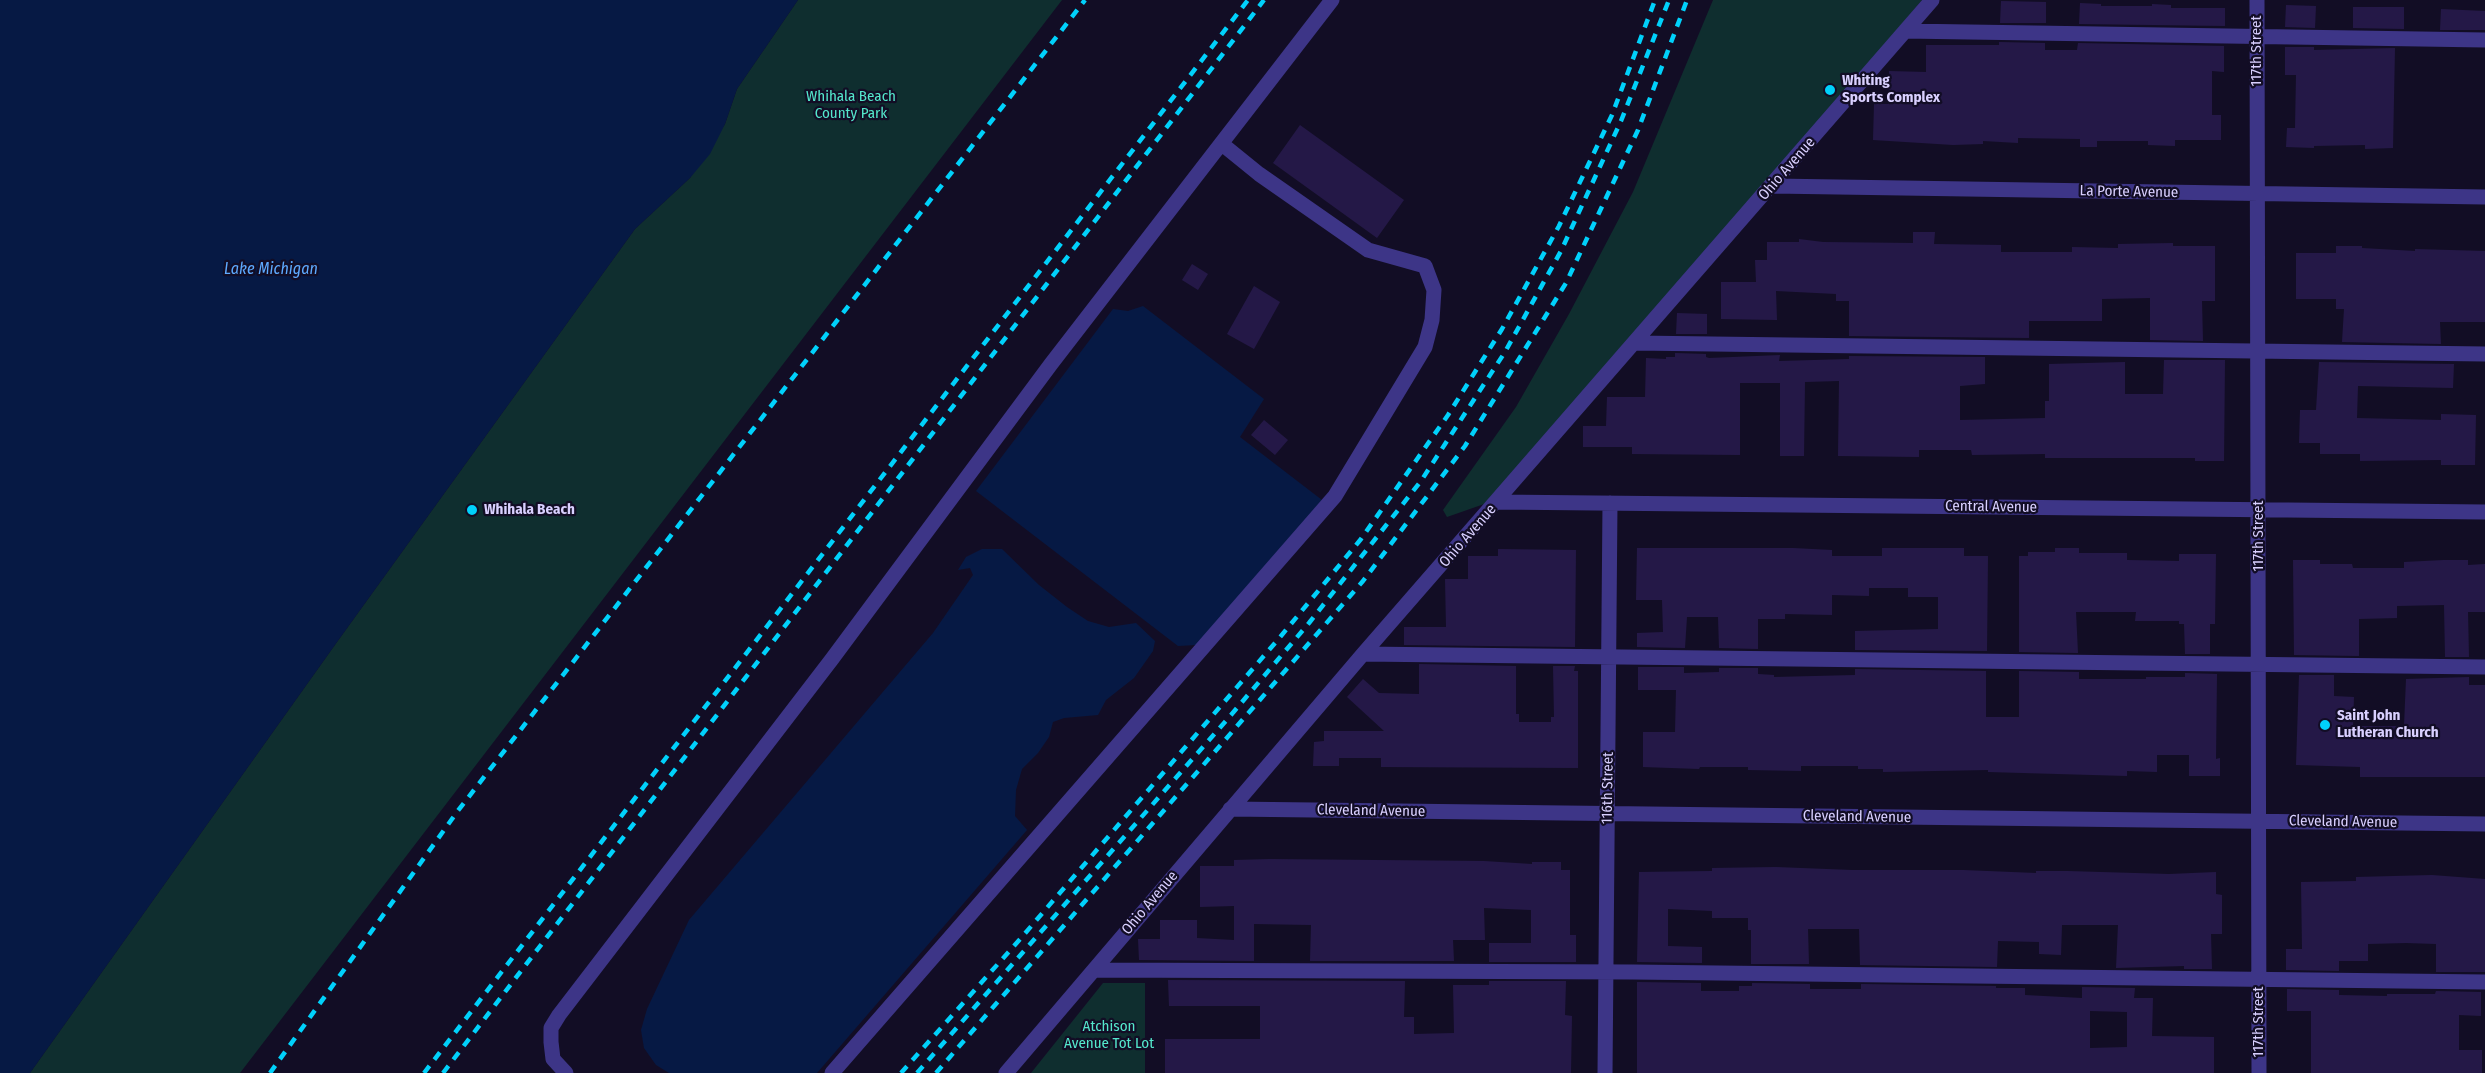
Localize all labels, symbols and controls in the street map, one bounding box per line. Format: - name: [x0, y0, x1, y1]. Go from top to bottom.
- street label: 117th Street: [2248, 16, 2266, 86]
- place label: Whiting Sports Complex: [1842, 72, 1940, 107]
- marker: Whiting Sports Complex: [1823, 83, 1837, 97]
- park label: Whihala Beach County Park: [806, 88, 896, 123]
- street label: Ohio Avenue: [1755, 134, 1819, 204]
- street label: La Porte Avenue: [2080, 182, 2178, 202]
- water label: Lake Michigan: [224, 260, 318, 280]
- street label: Central Avenue: [1945, 497, 2037, 517]
- place label: Whihala Beach: [484, 501, 575, 519]
- street label: Ohio Avenue: [1436, 501, 1500, 571]
- street label: 117th Street: [2250, 501, 2268, 571]
- marker: Whihala Beach: [465, 503, 479, 517]
- place label: Saint John Lutheran Church: [2337, 707, 2439, 742]
- marker: Saint John Lutheran Church: [2318, 718, 2332, 732]
- street label: 116th Street: [1598, 752, 1618, 824]
- street label: Cleveland Avenue: [1317, 801, 1425, 821]
- street label: Cleveland Avenue: [1803, 807, 1911, 827]
- street label: Cleveland Avenue: [2289, 812, 2397, 832]
- street label: Ohio Avenue: [1118, 867, 1182, 939]
- street label: 117th Street: [2250, 987, 2268, 1057]
- park label: Atchison Avenue Tot Lot: [1064, 1018, 1154, 1053]

